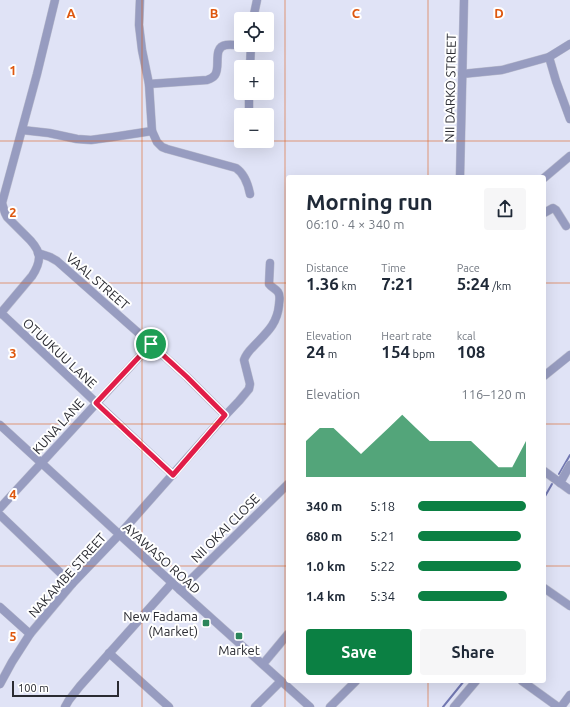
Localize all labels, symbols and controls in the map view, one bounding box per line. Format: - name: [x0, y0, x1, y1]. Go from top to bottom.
- text: A: [66, 6, 76, 20]
- text: B: [210, 6, 219, 20]
- text: C: [352, 6, 361, 20]
- text: D: [494, 6, 504, 20]
- map controls: [234, 12, 274, 148]
- button: locate: [234, 12, 274, 52]
- street label: NII DARKO STREET: [442, 33, 458, 143]
- button: +: [234, 60, 274, 100]
- text: 1: [9, 63, 17, 77]
- button: −: [234, 108, 274, 148]
- button: share: [484, 188, 526, 230]
- text: Morning run: [306, 189, 433, 214]
- text: 2: [9, 205, 17, 219]
- text: 06:10 · 4 × 340 m: [306, 217, 405, 231]
- street label: VAAL STREET: [64, 250, 132, 312]
- text: Distance: [306, 262, 349, 274]
- text: Time: [381, 262, 406, 274]
- text: Pace: [457, 262, 480, 274]
- text: 1.36: [306, 274, 339, 293]
- text: 7:21: [381, 274, 414, 293]
- text: 5:24: [457, 274, 490, 293]
- text: km: [339, 280, 357, 292]
- text: /km: [490, 280, 511, 292]
- street label: OTUUKUU LANE: [20, 315, 100, 391]
- pin: [134, 327, 168, 361]
- text: Elevation: [306, 330, 352, 342]
- text: Heart rate: [381, 330, 432, 342]
- text: kcal: [457, 330, 476, 342]
- icon: arrive: [140, 333, 162, 355]
- text: 24: [306, 342, 325, 361]
- text: 154: [381, 342, 410, 361]
- text: 108: [457, 342, 485, 361]
- text: 3: [9, 346, 17, 360]
- text: m: [325, 348, 337, 360]
- text: bpm: [410, 348, 435, 360]
- text: Elevation: [306, 387, 360, 401]
- text: 116–120 m: [461, 387, 526, 401]
- street label: KUNA LANE: [30, 395, 86, 457]
- text: 4: [9, 487, 17, 501]
- street label: NII OKAI CLOSE: [188, 491, 262, 565]
- text: 340 m: [306, 499, 342, 513]
- text: 5:18: [370, 499, 395, 513]
- street label: AYAWASO ROAD: [121, 520, 203, 596]
- text: 680 m: [306, 529, 342, 543]
- text: 5:21: [370, 529, 395, 543]
- street label: NAKAMBE STREET: [26, 530, 108, 620]
- text: 1.0 km: [306, 559, 345, 573]
- text: 5:22: [370, 559, 395, 573]
- text: 1.4 km: [306, 589, 345, 603]
- text: 5:34: [370, 589, 395, 603]
- place label: New Fadama (Market): [123, 609, 198, 639]
- marker: New Fadama (Market): [201, 618, 211, 628]
- text: 5: [9, 629, 17, 643]
- button: Save: [306, 629, 412, 675]
- button: Share: [420, 629, 526, 675]
- marker: Market: [234, 631, 244, 641]
- place label: Market: [218, 643, 260, 657]
- scale bar: [12, 679, 119, 698]
- text: 100 m: [18, 682, 49, 694]

